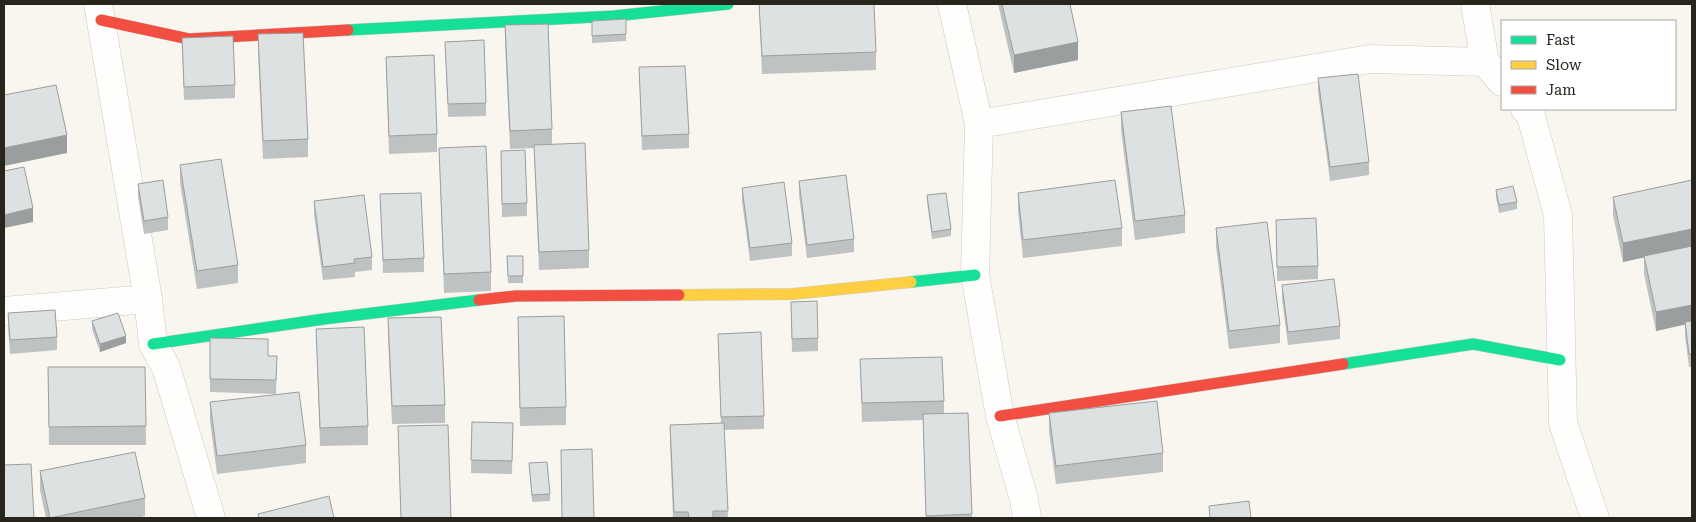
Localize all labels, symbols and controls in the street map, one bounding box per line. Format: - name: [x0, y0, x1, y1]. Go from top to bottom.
- legend: [1501, 20, 1676, 110]
- text: Fast: [1546, 31, 1576, 49]
- text: Slow: [1546, 56, 1582, 74]
- text: Jam: [1546, 81, 1576, 99]

